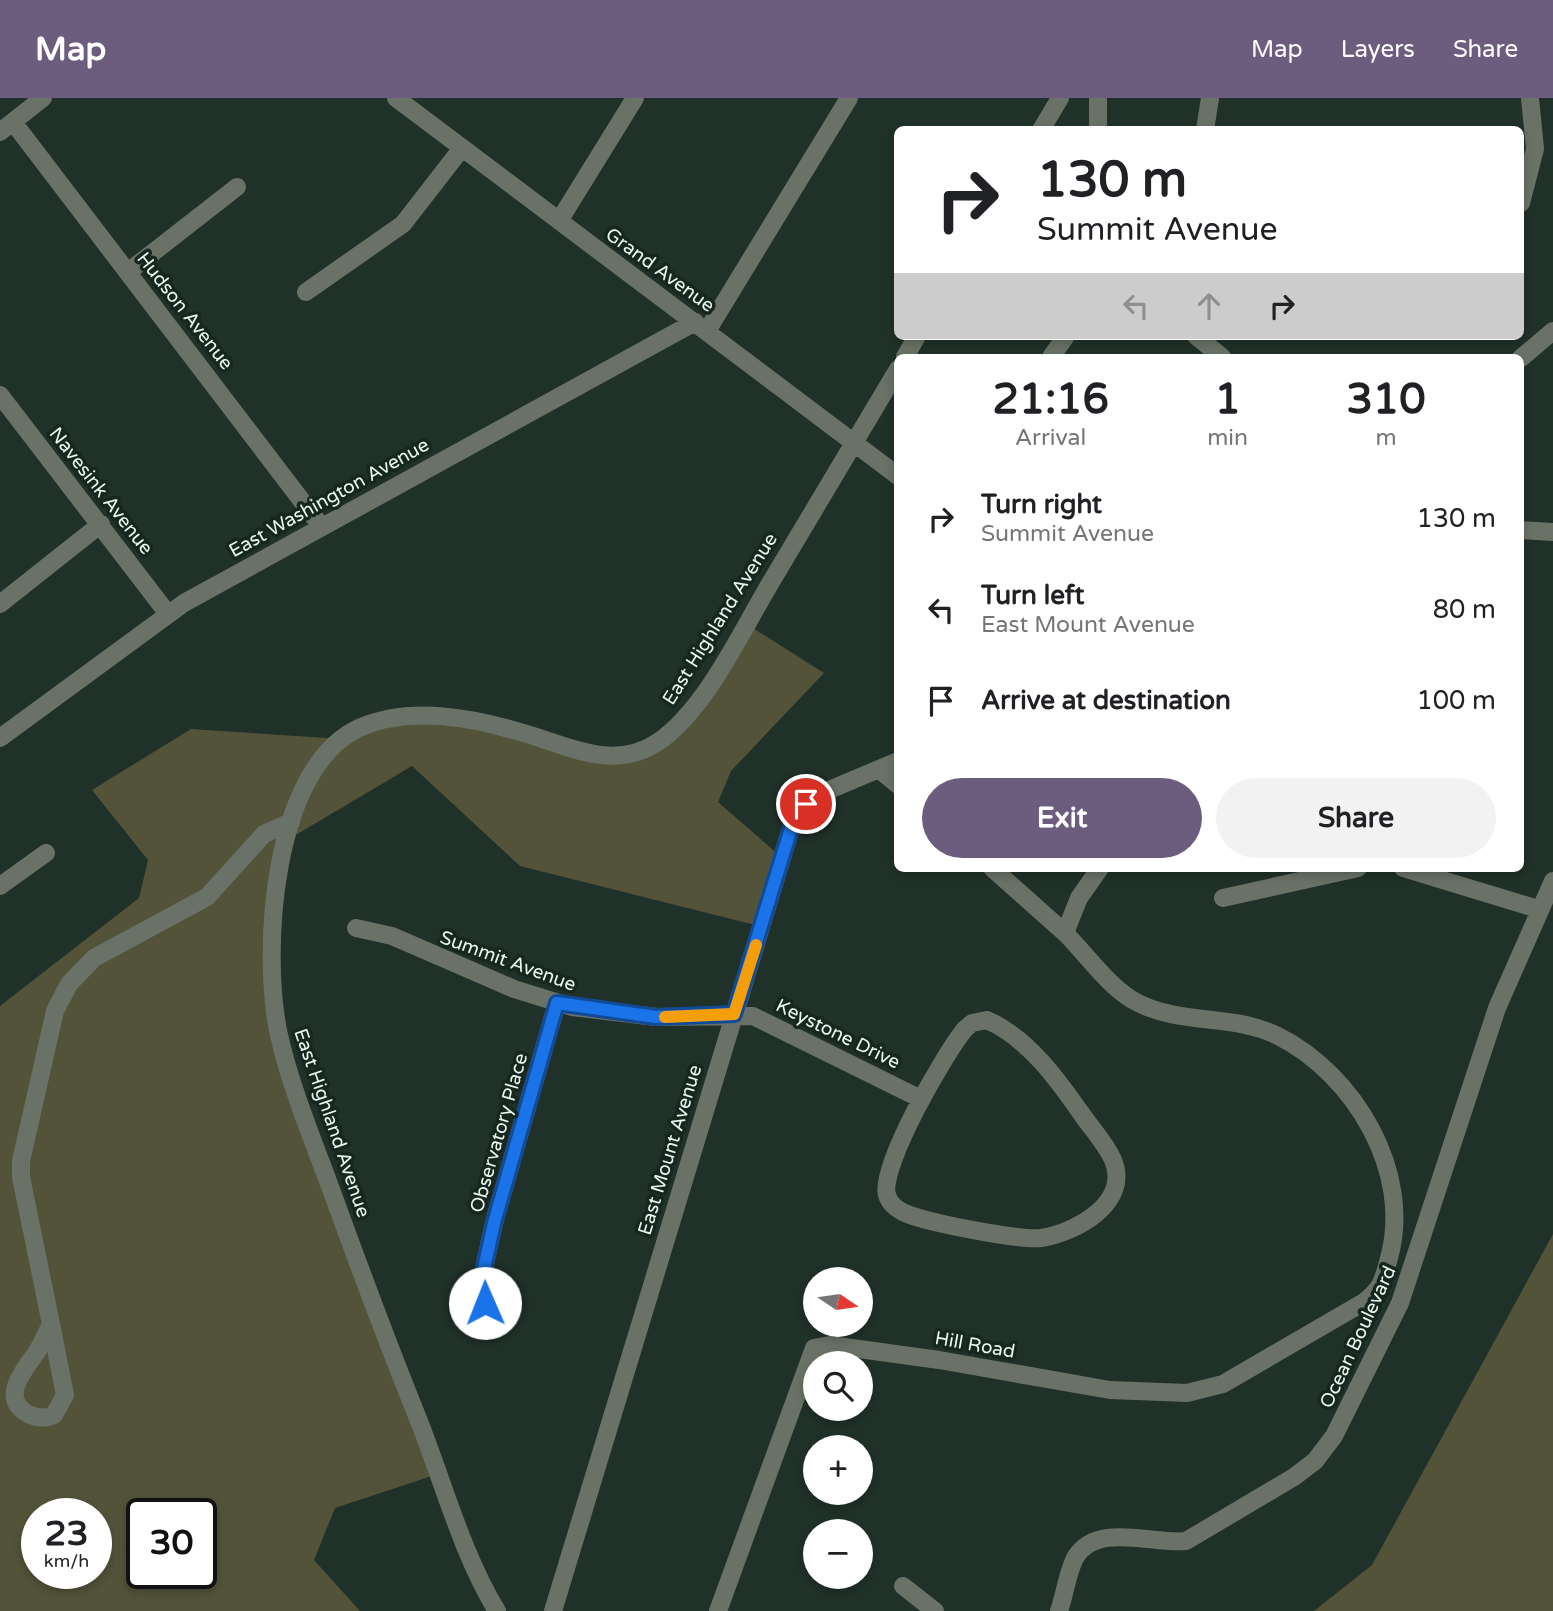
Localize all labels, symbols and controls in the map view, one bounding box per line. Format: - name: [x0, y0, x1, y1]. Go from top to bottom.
- text: Map: [35, 30, 106, 69]
- text: Map: [1251, 35, 1303, 64]
- text: Layers: [1341, 35, 1415, 64]
- text: Share: [1453, 35, 1518, 64]
- text: 130 m: [1037, 151, 1187, 210]
- icon: right: [922, 154, 1013, 245]
- text: Summit Avenue: [1037, 211, 1278, 249]
- street label: Grand Avenue: [601, 223, 719, 317]
- street label: Hudson Avenue: [132, 248, 238, 374]
- icon: left: [1117, 287, 1155, 325]
- icon: ahead: [1190, 287, 1228, 325]
- icon: right: [1263, 287, 1301, 325]
- text: 21:16: [992, 374, 1109, 425]
- text: 1: [1214, 374, 1241, 425]
- text: 310: [1346, 374, 1426, 425]
- street label: Navesink Avenue: [45, 423, 157, 559]
- text: Arrival: [1015, 424, 1086, 452]
- text: min: [1207, 424, 1248, 452]
- text: m: [1375, 424, 1397, 452]
- street label: East Washington Avenue: [225, 434, 433, 562]
- text: Turn right: [981, 489, 1102, 520]
- icon: right: [922, 500, 960, 538]
- text: 130 m: [1416, 503, 1496, 534]
- text: Summit Avenue: [981, 520, 1154, 548]
- street label: East Highland Avenue: [658, 529, 782, 709]
- text: Turn left: [981, 580, 1084, 611]
- icon: left: [922, 591, 960, 629]
- text: 80 m: [1433, 594, 1496, 625]
- text: East Mount Avenue: [981, 611, 1195, 639]
- icon: arrive: [922, 682, 960, 720]
- text: Arrive at destination: [981, 685, 1231, 716]
- text: 100 m: [1416, 685, 1496, 716]
- pin: [776, 774, 836, 834]
- button: Exit: [922, 778, 1202, 858]
- button: Share: [1216, 778, 1496, 858]
- icon: arrive: [787, 785, 825, 823]
- street label: Summit Avenue: [437, 926, 579, 996]
- street label: Keystone Drive: [772, 994, 904, 1074]
- street label: East Highland Avenue: [289, 1026, 375, 1220]
- street label: Observatory Place: [466, 1051, 532, 1215]
- street label: East Mount Avenue: [634, 1062, 706, 1238]
- street label: Ocean Boulevard: [1315, 1262, 1401, 1412]
- position arrow: [448, 1266, 522, 1340]
- north arrow: [803, 1267, 873, 1337]
- map controls: [803, 1267, 873, 1589]
- street label: Hill Road: [933, 1327, 1017, 1363]
- button: search: [803, 1351, 873, 1421]
- button: +: [803, 1435, 873, 1505]
- speed limit sign: 30: [126, 1498, 217, 1589]
- text: 23: [45, 1513, 88, 1555]
- button: −: [803, 1519, 873, 1589]
- text: km/h: [44, 1550, 89, 1572]

